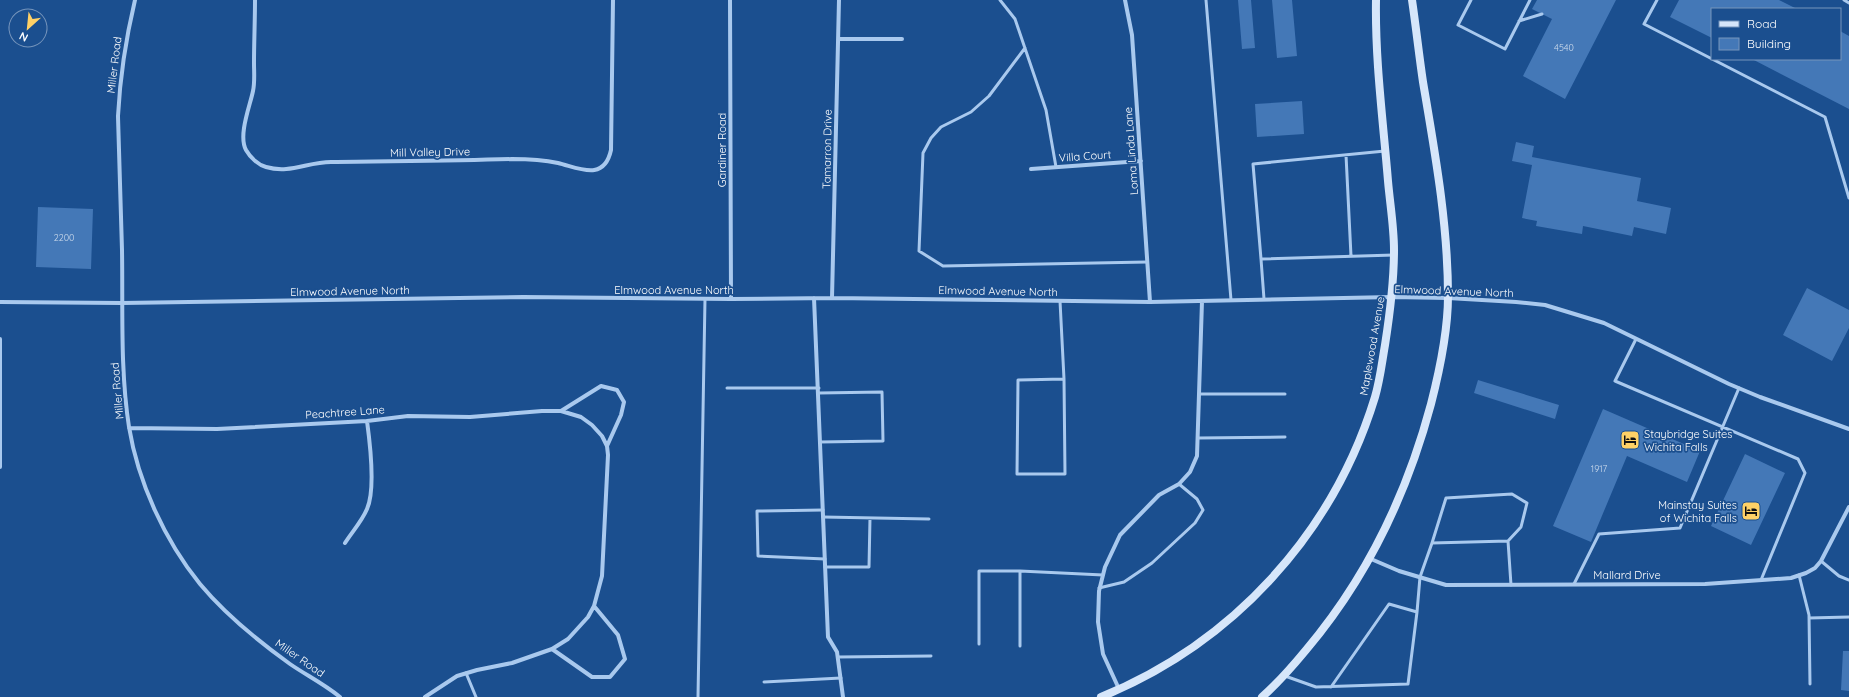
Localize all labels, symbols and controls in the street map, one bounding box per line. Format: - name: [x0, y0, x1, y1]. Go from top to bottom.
- north arrow: [8, 8, 48, 48]
- legend: [1711, 8, 1841, 60]
- text: Road: [1747, 16, 1777, 31]
- text: N: [17, 29, 30, 45]
- street label: Miller Road: [104, 36, 124, 94]
- text: Building: [1747, 36, 1791, 51]
- house number: 4540: [1554, 42, 1574, 53]
- street label: Loma Linda Lane: [1121, 107, 1141, 195]
- street label: Tamarron Drive: [819, 109, 835, 189]
- street label: Gardiner Road: [715, 113, 729, 187]
- street label: Mill Valley Drive: [390, 144, 470, 160]
- street label: Villa Court: [1058, 147, 1112, 165]
- house number: 2200: [54, 232, 74, 243]
- street label: Elmwood Avenue North: [1394, 282, 1514, 300]
- street label: Elmwood Avenue North: [290, 283, 410, 299]
- street label: Elmwood Avenue North: [614, 283, 734, 297]
- street label: Elmwood Avenue North: [938, 283, 1058, 299]
- street label: Maplewood Avenue: [1356, 296, 1388, 396]
- street label: Miller Road: [108, 362, 126, 420]
- street label: Peachtree Lane: [305, 402, 385, 422]
- place label: Staybridge Suites Wichita Falls: [1644, 427, 1732, 454]
- hotel icon: Staybridge Suites Wichita Falls: [1619, 429, 1641, 451]
- house number: 1917: [1591, 463, 1608, 474]
- place label: Mainstay Suites of Wichita Falls: [1658, 498, 1737, 525]
- hotel icon: Mainstay Suites of Wichita Falls: [1740, 500, 1762, 522]
- street label: Mallard Drive: [1593, 568, 1661, 582]
- street label: Miller Road: [273, 636, 327, 680]

